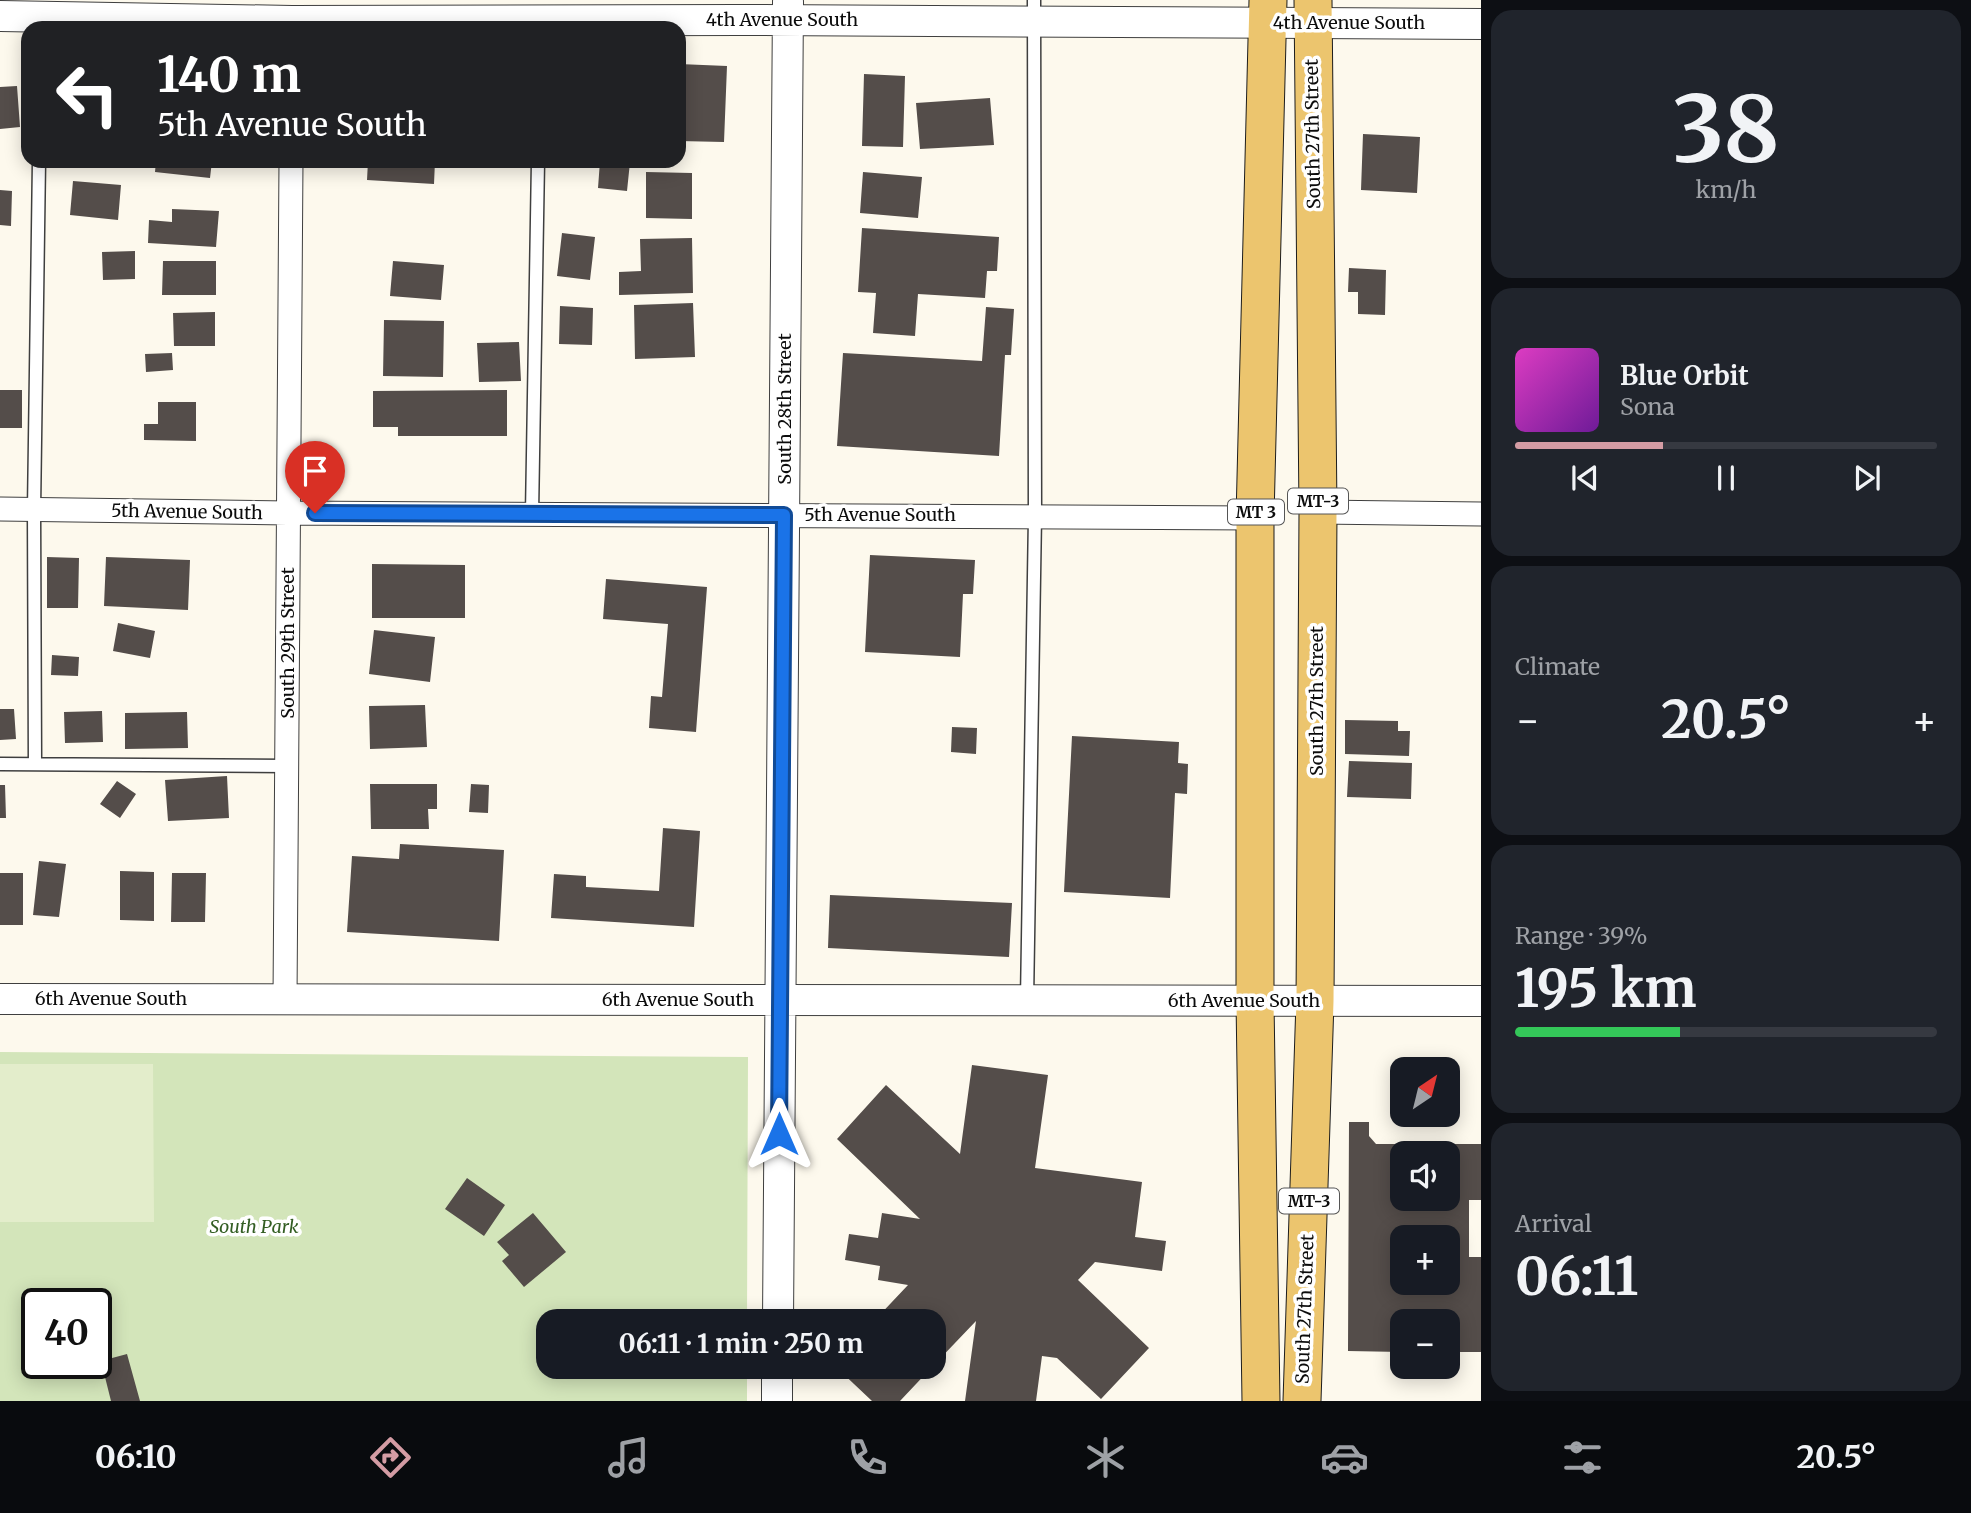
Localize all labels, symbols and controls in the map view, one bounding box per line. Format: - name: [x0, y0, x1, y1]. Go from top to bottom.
- street label: 4th Avenue South: [706, 8, 858, 31]
- street label: 4th Avenue South: [1273, 11, 1425, 34]
- text: 140 m: [157, 44, 301, 105]
- icon: left: [42, 49, 133, 140]
- street label: South 27th Street: [1300, 59, 1325, 209]
- text: 38: [1672, 72, 1780, 187]
- text: 5th Avenue South: [157, 105, 427, 145]
- text: km/h: [1696, 175, 1756, 204]
- street label: South 28th Street: [773, 333, 796, 485]
- text: Blue Orbit: [1620, 359, 1749, 392]
- text: Sona: [1620, 392, 1675, 421]
- pin: [285, 441, 345, 513]
- icon: arrive: [296, 452, 334, 490]
- icon: previous: [1566, 459, 1604, 497]
- icon: pause: [1707, 459, 1745, 497]
- icon: next: [1848, 459, 1886, 497]
- road number: MT-3: [1288, 488, 1348, 514]
- street label: 5th Avenue South: [111, 499, 263, 524]
- road number: MT 3: [1228, 499, 1284, 524]
- street label: 5th Avenue South: [804, 503, 956, 526]
- street label: South 29th Street: [276, 567, 299, 719]
- street label: South 27th Street: [1305, 626, 1328, 776]
- text: Climate: [1515, 652, 1600, 681]
- text: 20.5°: [1661, 687, 1791, 752]
- text: −: [1515, 697, 1540, 744]
- text: +: [1912, 697, 1937, 744]
- text: Range · 39%: [1515, 921, 1648, 950]
- text: 195 km: [1515, 956, 1697, 1021]
- street label: 6th Avenue South: [35, 987, 187, 1010]
- street label: 6th Avenue South: [602, 988, 754, 1011]
- street label: 6th Avenue South: [1168, 989, 1320, 1012]
- north arrow: [1390, 1057, 1460, 1127]
- map controls: [1390, 1057, 1460, 1379]
- position arrow: [742, 1097, 816, 1171]
- button: sound: [1390, 1141, 1460, 1211]
- road number: MT-3: [1279, 1189, 1339, 1214]
- text: Arrival: [1515, 1209, 1592, 1238]
- park label: South Park: [209, 1215, 299, 1238]
- button: +: [1390, 1225, 1460, 1295]
- street label: South 27th Street: [1290, 1234, 1319, 1384]
- text: 06:11: [1515, 1244, 1638, 1309]
- speed limit sign: 40: [21, 1288, 112, 1379]
- button: −: [1390, 1309, 1460, 1379]
- text: 06:11 · 1 min · 250 m: [619, 1327, 863, 1360]
- icon: directions: [366, 1433, 415, 1482]
- icon: music: [604, 1433, 653, 1482]
- icon: phone: [843, 1433, 892, 1482]
- icon: climate: [1081, 1433, 1130, 1482]
- icon: car: [1320, 1433, 1369, 1482]
- icon: filters: [1558, 1433, 1607, 1482]
- text: 06:10: [95, 1437, 177, 1477]
- text: 20.5°: [1796, 1437, 1876, 1477]

